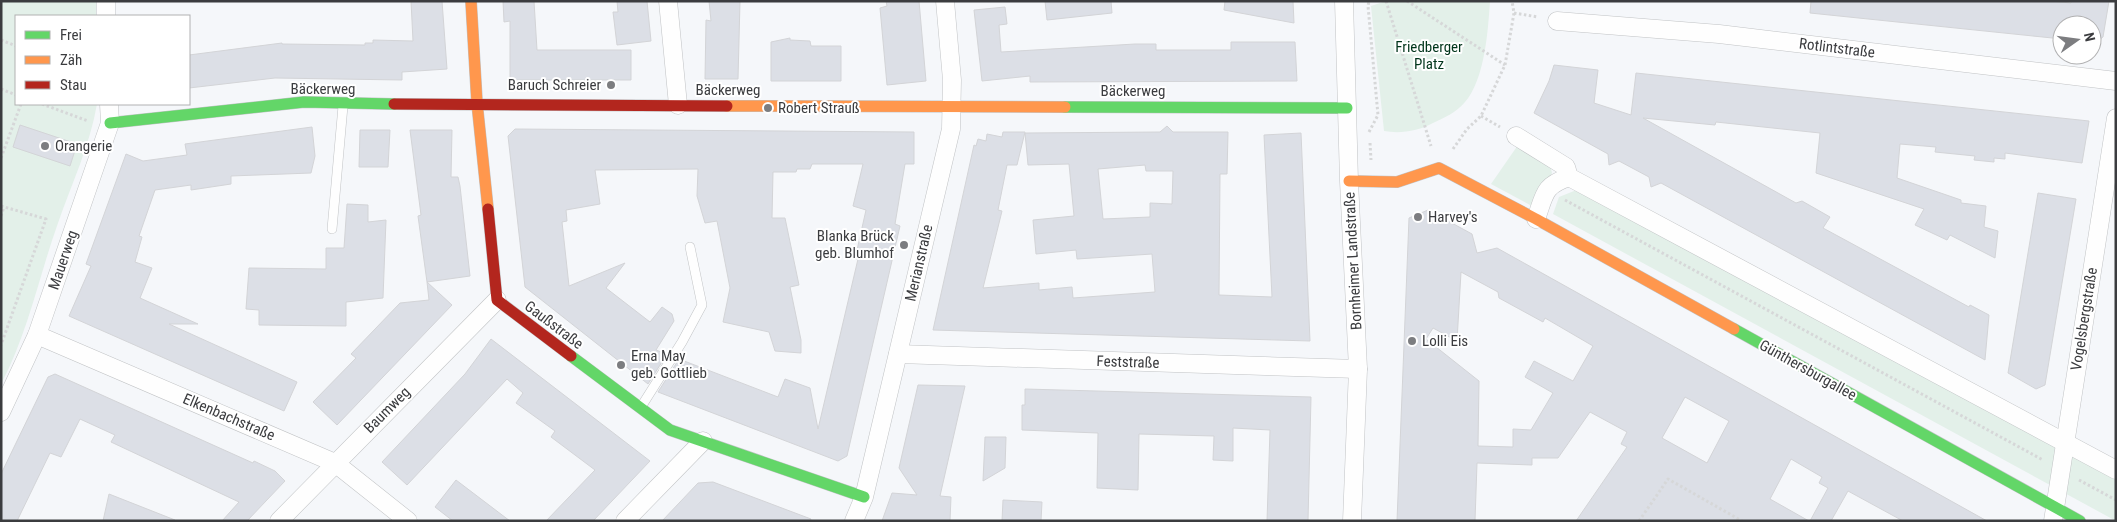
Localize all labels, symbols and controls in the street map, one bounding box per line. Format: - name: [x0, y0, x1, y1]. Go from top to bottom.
- legend: [15, 15, 190, 105]
- north arrow: [2052, 15, 2102, 65]
- text: Frei: [60, 26, 82, 44]
- text: N: [2081, 31, 2098, 43]
- street label: Rotlintstraße: [1798, 34, 1876, 62]
- park label: Friedberger Platz: [1395, 38, 1463, 73]
- text: Zäh: [60, 51, 82, 69]
- text: Stau: [60, 76, 87, 94]
- place label: Baruch Schreier: [508, 76, 601, 94]
- marker: Baruch Schreier: [605, 79, 617, 91]
- street label: Bäckerweg: [291, 80, 355, 98]
- street label: Bäckerweg: [696, 81, 760, 99]
- street label: Bäckerweg: [1101, 82, 1165, 100]
- place label: Robert Strauß: [778, 99, 860, 117]
- marker: Robert Strauß: [762, 102, 774, 114]
- place label: Orangerie: [55, 137, 112, 155]
- marker: Orangerie: [39, 140, 51, 152]
- street label: Bornheimer Landstraße: [1340, 191, 1366, 331]
- place label: Harvey's: [1428, 208, 1478, 226]
- marker: Harvey's: [1412, 211, 1424, 223]
- street label: Merianstraße: [901, 223, 937, 303]
- place label: Blanka Brück geb. Blumhof: [815, 227, 894, 262]
- street label: Mauerweg: [44, 228, 82, 292]
- marker: Blanka Brück geb. Blumhof: [898, 239, 910, 251]
- street label: Vogelsbergstraße: [2067, 266, 2101, 372]
- street label: Gaußstraße: [521, 297, 587, 353]
- place label: Lolli Eis: [1422, 332, 1468, 350]
- marker: Lolli Eis: [1406, 335, 1418, 347]
- street label: Günthersburgallee: [1756, 336, 1860, 404]
- place label: Erna May geb. Gottlieb: [631, 347, 707, 382]
- street label: Feststraße: [1096, 352, 1160, 372]
- marker: Erna May geb. Gottlieb: [615, 359, 627, 371]
- street label: Baumweg: [360, 383, 414, 437]
- street label: Elkenbachstraße: [180, 390, 278, 444]

